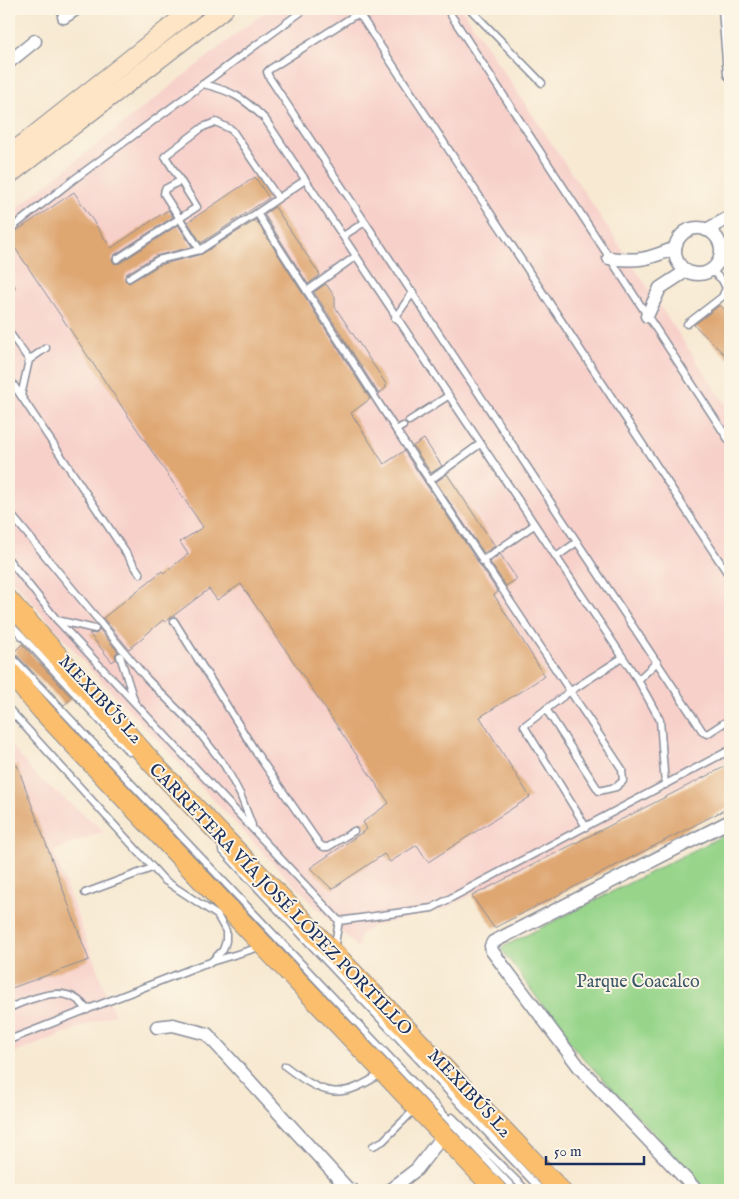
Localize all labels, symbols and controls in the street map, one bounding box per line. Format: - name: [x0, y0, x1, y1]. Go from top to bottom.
- street label: MEXIBÚS L2: [53, 650, 148, 749]
- street label: CARRETERA VÍA JOSÉ LÓPEZ PORTILLO: [143, 758, 418, 1041]
- park label: Parque Coacalco: [576, 971, 700, 994]
- street label: MEXIBÚS L2: [422, 1044, 517, 1143]
- scale bar: [546, 1134, 644, 1166]
- text: 50 m: [554, 1142, 582, 1161]

